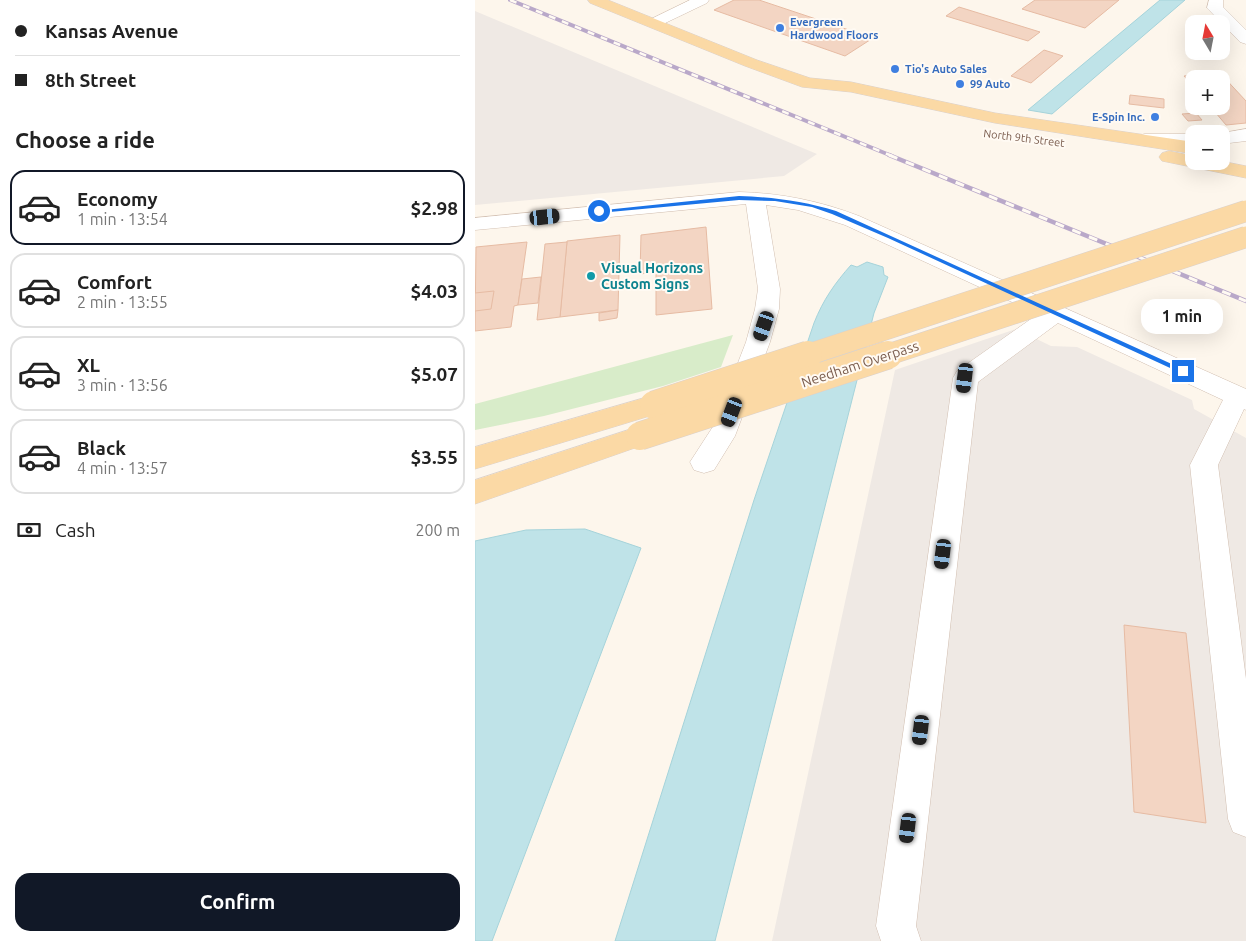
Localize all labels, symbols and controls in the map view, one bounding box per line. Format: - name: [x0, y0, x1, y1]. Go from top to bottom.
- north arrow: [1185, 15, 1230, 60]
- map controls: [1185, 15, 1230, 170]
- place label: Evergreen Hardwood Floors: [790, 16, 878, 41]
- text: Kansas Avenue: [45, 20, 179, 42]
- marker: Evergreen Hardwood Floors: [774, 22, 786, 34]
- marker: Tio's Auto Sales: [889, 63, 901, 75]
- place label: Tio's Auto Sales: [905, 63, 987, 75]
- text: 8th Street: [45, 69, 136, 91]
- button: +: [1185, 70, 1230, 115]
- marker: 99 Auto: [954, 78, 966, 90]
- place label: 99 Auto: [970, 78, 1011, 90]
- place label: E-Spin Inc.: [1092, 111, 1145, 123]
- marker: E-Spin Inc.: [1149, 111, 1161, 123]
- button: −: [1185, 125, 1230, 170]
- text: Choose a ride: [15, 127, 155, 152]
- street label: North 9th Street: [983, 127, 1066, 149]
- icon: car: [17, 185, 62, 230]
- text: Economy: [77, 188, 158, 210]
- text: $2.98: [410, 197, 458, 219]
- route start: [588, 200, 610, 222]
- car: [529, 208, 560, 226]
- text: 1 min · 13:54: [77, 210, 168, 228]
- place label: Visual Horizons Custom Signs: [601, 260, 704, 292]
- icon: car: [17, 268, 62, 313]
- marker: Visual Horizons Custom Signs: [585, 270, 597, 282]
- text: Comfort: [77, 271, 152, 293]
- text: $4.03: [410, 280, 458, 302]
- text: 2 min · 13:55: [77, 293, 168, 311]
- callout: 1 min: [1142, 298, 1224, 334]
- text: 1 min: [1162, 307, 1202, 325]
- car: [752, 309, 775, 343]
- street label: Needham Overpass: [799, 337, 921, 391]
- icon: car: [17, 351, 62, 396]
- text: XL: [77, 354, 100, 376]
- route end: [1172, 360, 1194, 382]
- car: [955, 362, 974, 394]
- text: $5.07: [410, 363, 458, 385]
- text: 3 min · 13:56: [77, 376, 168, 394]
- car: [719, 395, 744, 429]
- icon: car: [17, 434, 62, 479]
- text: Black: [77, 437, 126, 459]
- text: $3.55: [410, 446, 458, 468]
- text: 4 min · 13:57: [77, 459, 168, 477]
- icon: cash: [15, 516, 43, 544]
- text: Cash: [55, 519, 96, 541]
- text: 200 m: [415, 521, 460, 539]
- car: [933, 538, 952, 570]
- car: [911, 714, 930, 746]
- car: [898, 812, 917, 844]
- button: Confirm: [15, 873, 460, 931]

